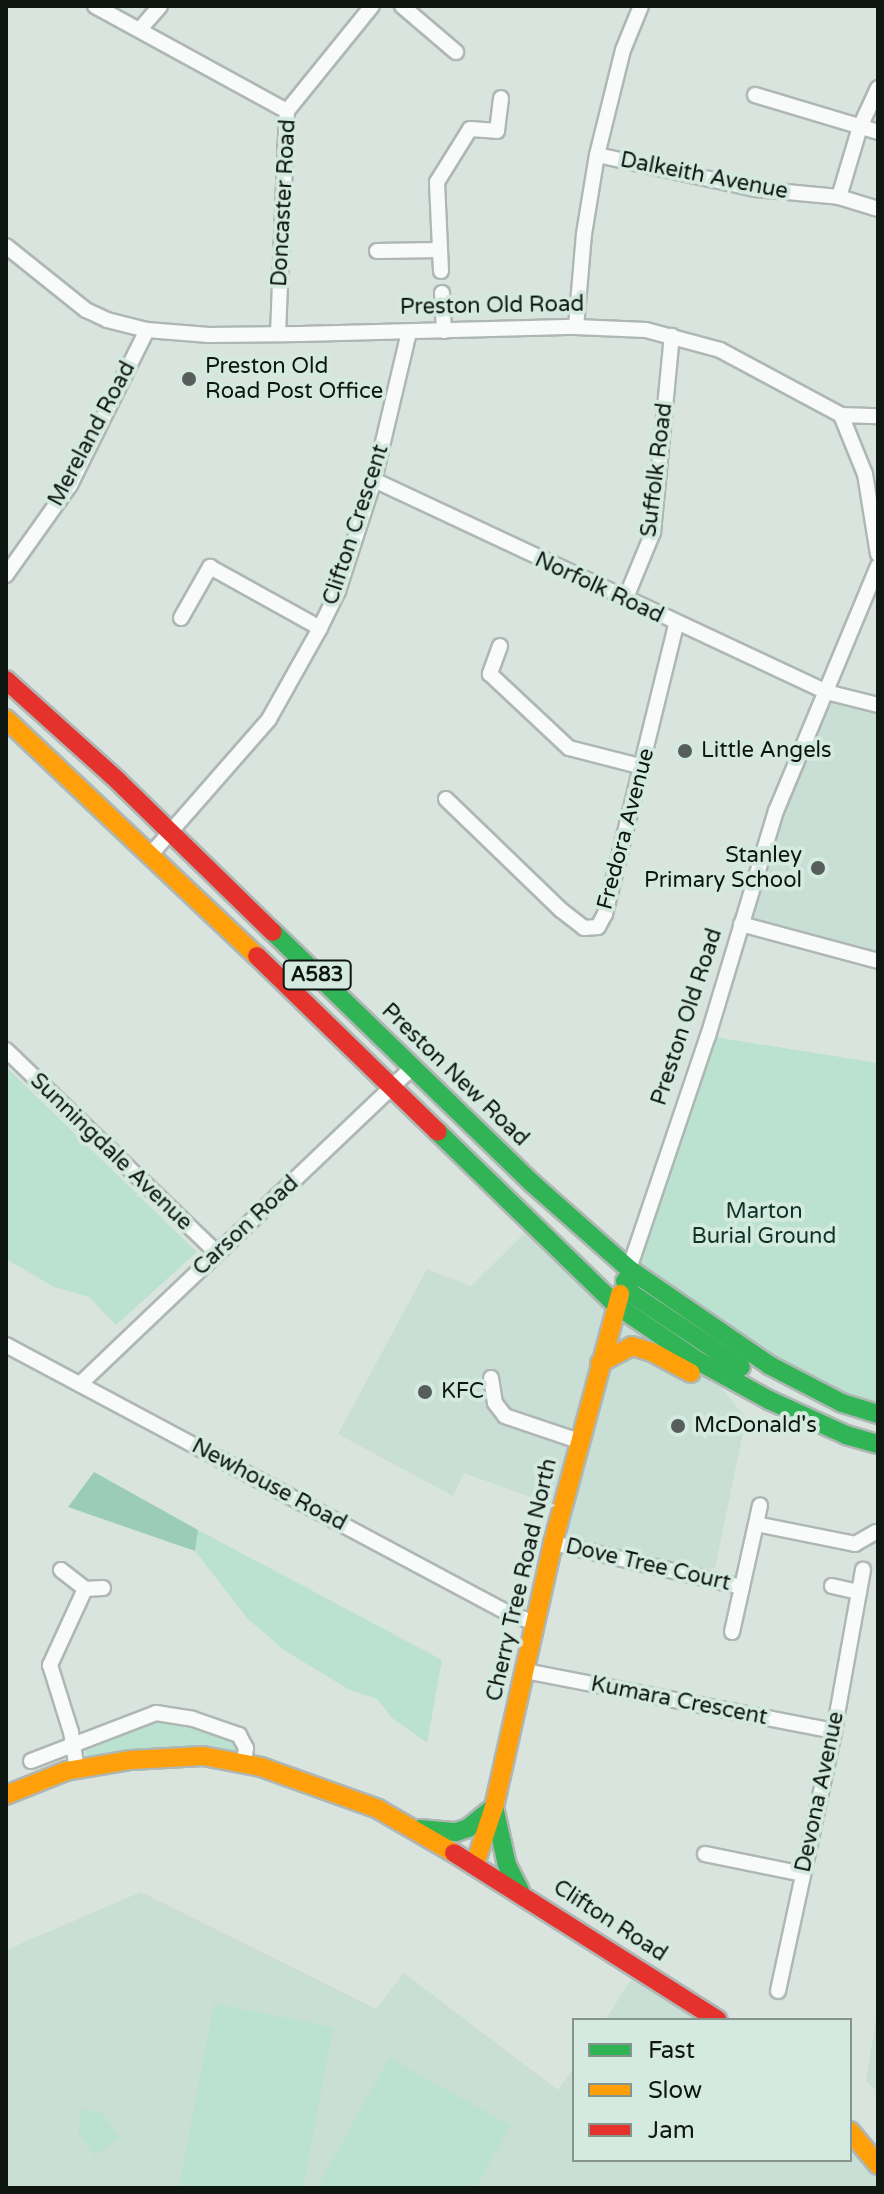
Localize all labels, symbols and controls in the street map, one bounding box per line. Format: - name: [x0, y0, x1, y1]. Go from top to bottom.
- street label: Doncaster Road: [266, 119, 302, 287]
- street label: Dalkeith Avenue: [618, 147, 790, 205]
- street label: Preston Old Road: [400, 291, 584, 321]
- place label: Preston Old Road Post Office: [205, 353, 383, 404]
- street label: Mereland Road: [43, 357, 141, 511]
- marker: Preston Old Road Post Office: [180, 370, 198, 388]
- street label: Suffolk Road: [636, 401, 678, 539]
- street label: Clifton Crescent: [318, 441, 394, 609]
- street label: Norfolk Road: [531, 547, 667, 629]
- place label: Little Angels: [701, 738, 832, 764]
- marker: Little Angels: [676, 742, 694, 760]
- street label: Fredora Avenue: [592, 745, 660, 913]
- place label: Stanley Primary School: [644, 842, 802, 894]
- marker: Stanley Primary School: [809, 859, 827, 877]
- street label: Preston Old Road: [646, 925, 728, 1109]
- road number: A583: [281, 959, 353, 991]
- street label: Preston New Road: [376, 998, 534, 1152]
- street label: Sunningdale Avenue: [25, 1068, 197, 1236]
- street label: Carson Road: [188, 1171, 304, 1281]
- park label: Marton Burial Ground: [692, 1198, 836, 1250]
- place label: KFC: [441, 1379, 484, 1405]
- marker: KFC: [416, 1383, 434, 1401]
- place label: McDonald's: [694, 1413, 817, 1439]
- marker: McDonald's: [669, 1417, 687, 1435]
- street label: Newhouse Road: [187, 1433, 351, 1537]
- street label: Cherry Tree Road North: [481, 1456, 563, 1704]
- street label: Dove Tree Court: [563, 1533, 733, 1597]
- street label: Kumara Crescent: [589, 1671, 769, 1731]
- street label: Devona Avenue: [790, 1709, 850, 1875]
- street label: Clifton Road: [548, 1874, 672, 1968]
- legend: [572, 2018, 852, 2162]
- text: Fast: [648, 2036, 695, 2065]
- text: Slow: [648, 2076, 702, 2105]
- text: Jam: [648, 2116, 695, 2145]

